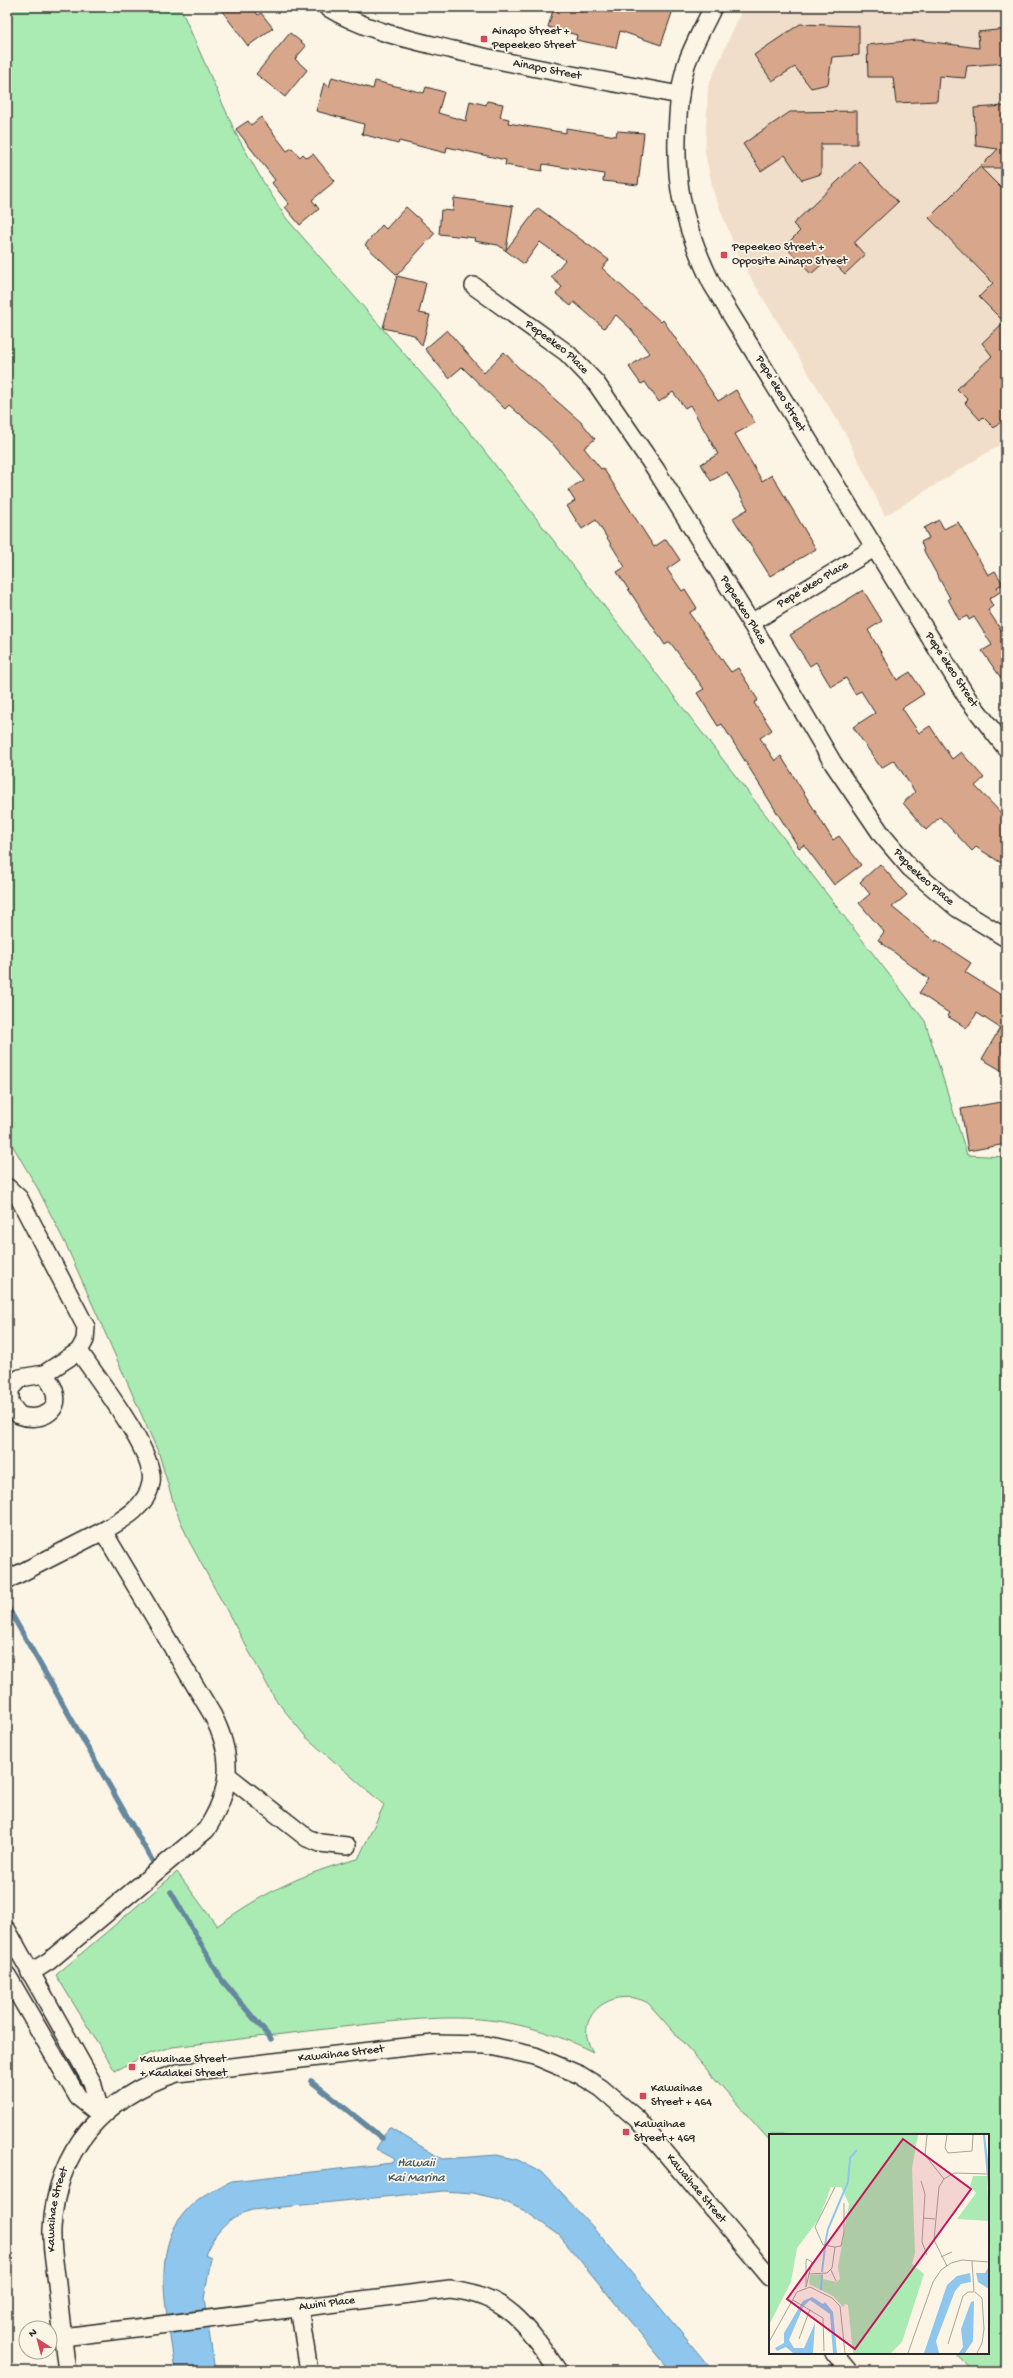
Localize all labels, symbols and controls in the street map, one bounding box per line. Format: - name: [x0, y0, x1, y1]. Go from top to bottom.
- place label: Ainapo Street + Pepeekeo Street: [491, 25, 577, 53]
- marker: Ainapo Street + Pepeekeo Street: [479, 34, 489, 44]
- street label: Ainapo Street: [512, 57, 583, 84]
- place label: Pepeekeo Street + Opposite Ainapo Street: [731, 241, 848, 269]
- marker: Pepeekeo Street + Opposite Ainapo Street: [719, 250, 729, 260]
- street label: Pepeekeo Place: [521, 317, 592, 378]
- street label: Pepeʻekeo Street: [751, 352, 810, 436]
- street label: Pepeʻekeo Place: [773, 557, 852, 612]
- street label: Pepeekeo Place: [716, 572, 770, 648]
- street label: Pepeʻekeo Street: [921, 629, 982, 711]
- street label: Pepeekeo Place: [889, 845, 957, 910]
- street label: Kawaihae Street: [298, 2042, 386, 2066]
- place label: Kawaihae Street + Kaalakei Street: [140, 2053, 228, 2081]
- marker: Kawaihae Street + Kaalakei Street: [127, 2062, 137, 2072]
- place label: Kawaihae Street + 464: [651, 2082, 712, 2110]
- marker: Kawaihae Street + 464: [638, 2091, 648, 2101]
- place label: Kawaihae Street + 469: [634, 2118, 695, 2146]
- marker: Kawaihae Street + 469: [621, 2127, 631, 2137]
- inset map: [769, 2134, 989, 2354]
- street label: Kawaihae Street: [663, 2151, 730, 2227]
- water label: Hawaii Kai Marina: [387, 2156, 445, 2186]
- street label: Kawaihae Street: [45, 2164, 73, 2253]
- street label: Awini Place: [298, 2294, 357, 2315]
- north arrow: [18, 2320, 58, 2360]
- text: N: [27, 2327, 40, 2340]

